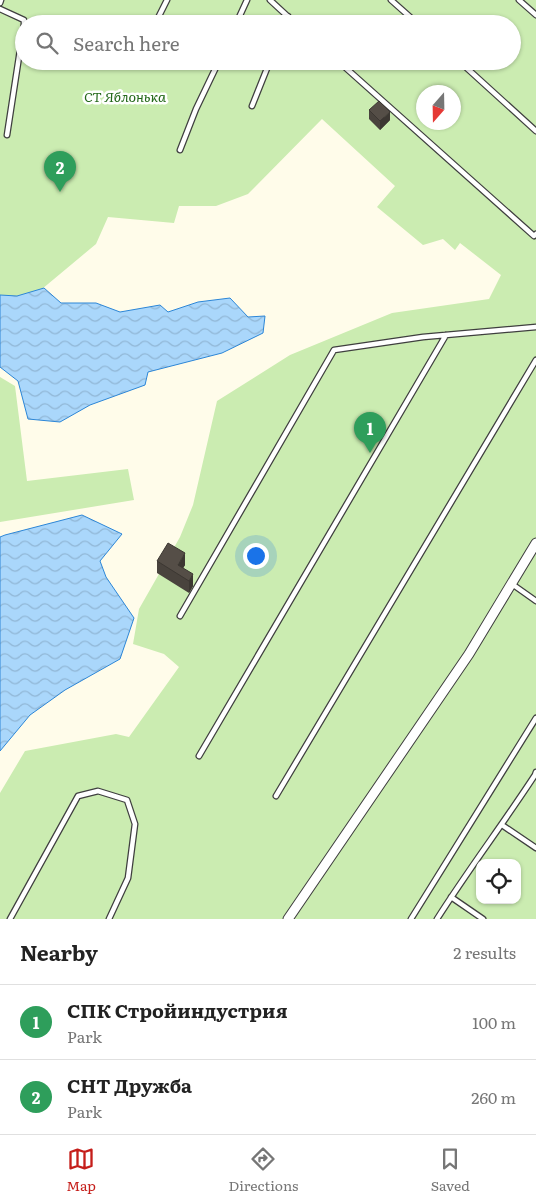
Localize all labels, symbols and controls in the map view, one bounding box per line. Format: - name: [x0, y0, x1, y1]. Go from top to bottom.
- search box: [15, 15, 521, 70]
- icon: search: [33, 29, 61, 57]
- text: Search here: [73, 29, 180, 57]
- north arrow: [416, 85, 461, 130]
- park label: СТ Яблонька: [84, 86, 166, 106]
- pin: 2: [44, 151, 76, 192]
- pin: 1: [354, 412, 386, 453]
- your location: [243, 543, 269, 569]
- map controls: [476, 859, 521, 904]
- button: locate: [476, 859, 521, 904]
- text: Nearby: [20, 936, 98, 967]
- text: 2 results: [453, 940, 516, 964]
- text: СПК Стройиндустрия: [67, 996, 288, 1024]
- text: 1: [33, 1010, 39, 1034]
- text: 100 m: [472, 1010, 516, 1034]
- text: Park: [67, 1024, 102, 1048]
- text: СНТ Дружба: [67, 1071, 192, 1099]
- text: 2: [32, 1085, 40, 1109]
- text: 260 m: [471, 1085, 516, 1109]
- text: Park: [67, 1099, 102, 1123]
- tab: Map: [66, 1145, 96, 1195]
- tab: Directions: [228, 1145, 298, 1195]
- tab: Saved: [431, 1145, 470, 1195]

